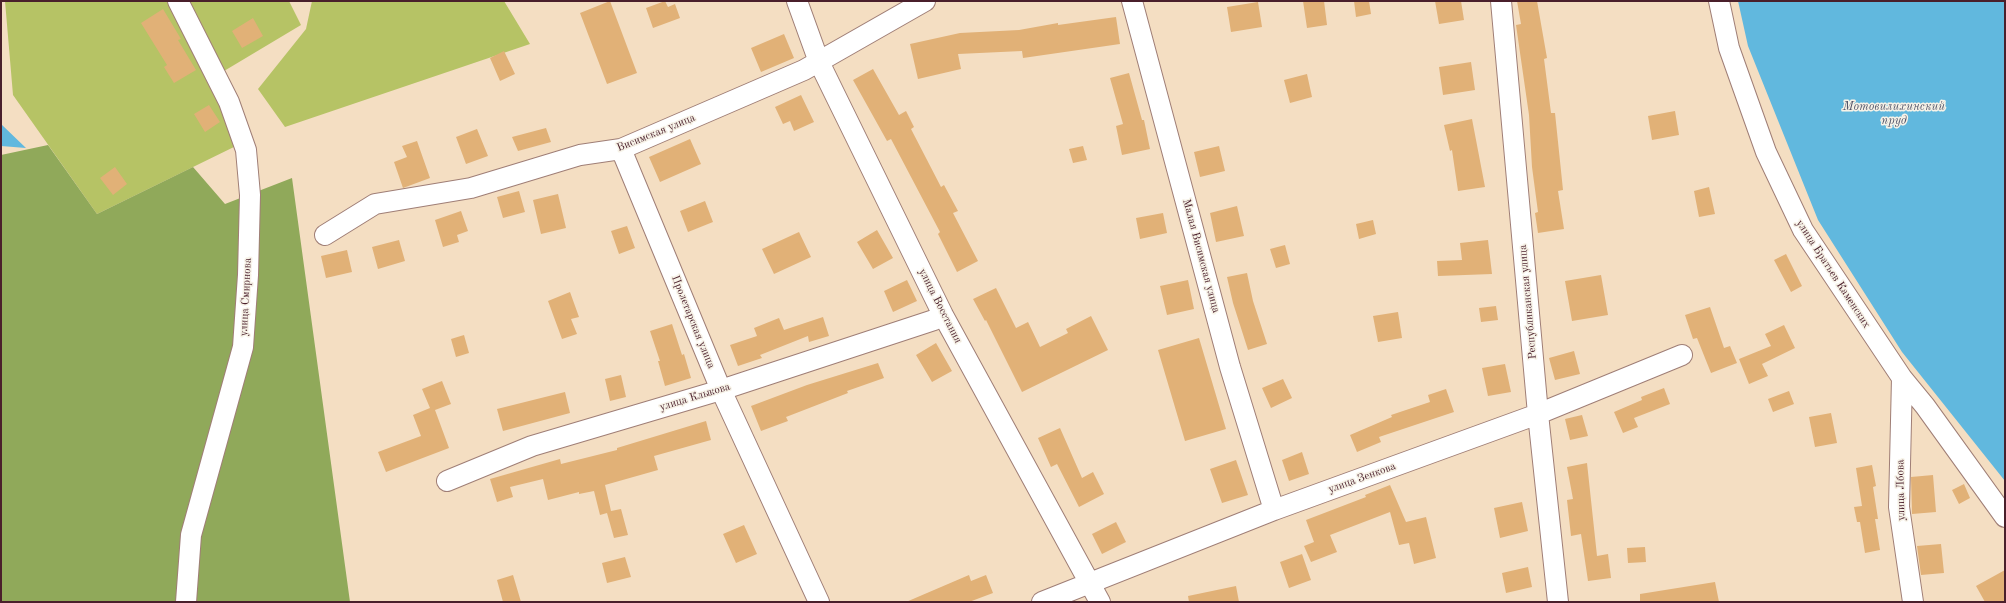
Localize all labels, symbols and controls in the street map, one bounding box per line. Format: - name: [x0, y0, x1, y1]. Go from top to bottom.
- water label: Мотовилихинский пруд: [1843, 100, 1945, 128]
- street label: Висимская улица: [615, 111, 697, 155]
- street label: Малая Висимская улица: [1179, 197, 1223, 315]
- street label: улица Братьев Каменских: [1793, 217, 1873, 331]
- street label: Республиканская улица: [1516, 244, 1540, 360]
- street label: улица Смирнова: [237, 257, 255, 337]
- street label: улица Восстания: [915, 266, 965, 346]
- street label: Пролетарская улица: [668, 273, 718, 371]
- street label: улица Клыкова: [658, 380, 732, 414]
- street label: улица Лбова: [1894, 459, 1908, 521]
- street label: улица Зенкова: [1326, 460, 1398, 496]

